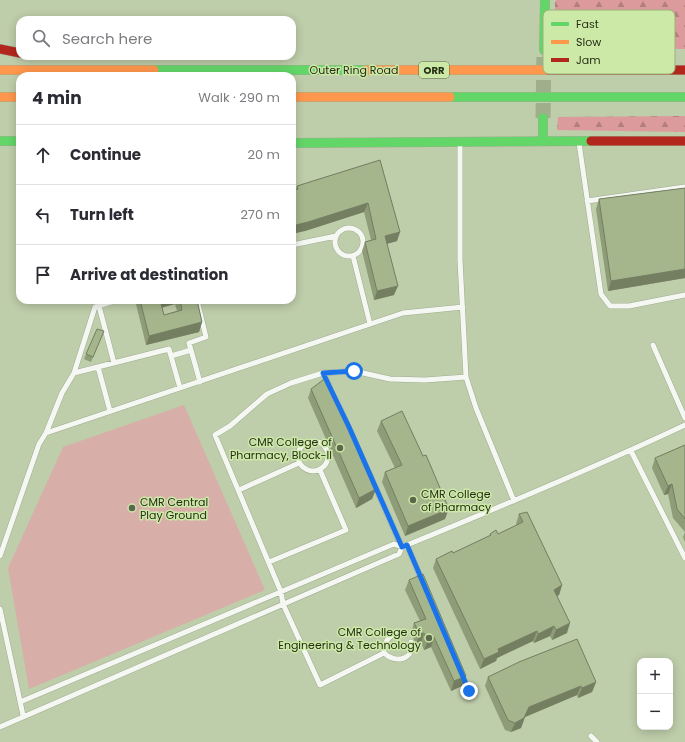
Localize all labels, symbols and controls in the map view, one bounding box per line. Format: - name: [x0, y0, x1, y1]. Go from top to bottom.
- legend: [543, 10, 675, 74]
- search box: [16, 16, 296, 60]
- text: Fast: [576, 16, 599, 32]
- icon: search: [30, 27, 52, 49]
- text: Search here: [62, 28, 152, 49]
- text: Slow: [576, 34, 601, 50]
- text: Jam: [576, 52, 601, 68]
- street label: Outer Ring Road: [310, 62, 398, 78]
- road number: ORR: [419, 62, 449, 78]
- text: 4 min: [32, 86, 82, 110]
- text: Walk · 290 m: [198, 88, 280, 107]
- icon: ahead: [32, 144, 54, 166]
- text: Continue: [70, 144, 141, 165]
- text: 20 m: [247, 145, 280, 164]
- icon: left: [32, 204, 54, 226]
- text: Turn left: [70, 204, 134, 225]
- text: 270 m: [240, 205, 280, 224]
- icon: arrive: [32, 264, 54, 286]
- text: Arrive at destination: [70, 264, 228, 285]
- route start: [345, 362, 363, 380]
- place label: CMR College of Pharmacy, Block-II: [230, 434, 332, 463]
- marker: CMR College of Pharmacy, Block-II: [335, 443, 345, 453]
- place label: CMR College of Pharmacy: [421, 486, 492, 515]
- place label: CMR Central Play Ground: [140, 494, 208, 523]
- marker: CMR College of Pharmacy: [408, 495, 418, 505]
- marker: CMR Central Play Ground: [127, 503, 137, 513]
- place label: CMR College of Engineering & Technology: [278, 624, 422, 653]
- marker: CMR College of Engineering & Technology: [424, 633, 434, 643]
- map controls: [637, 658, 673, 730]
- button: +: [637, 658, 673, 694]
- route end: [460, 682, 478, 700]
- button: −: [637, 694, 673, 730]

